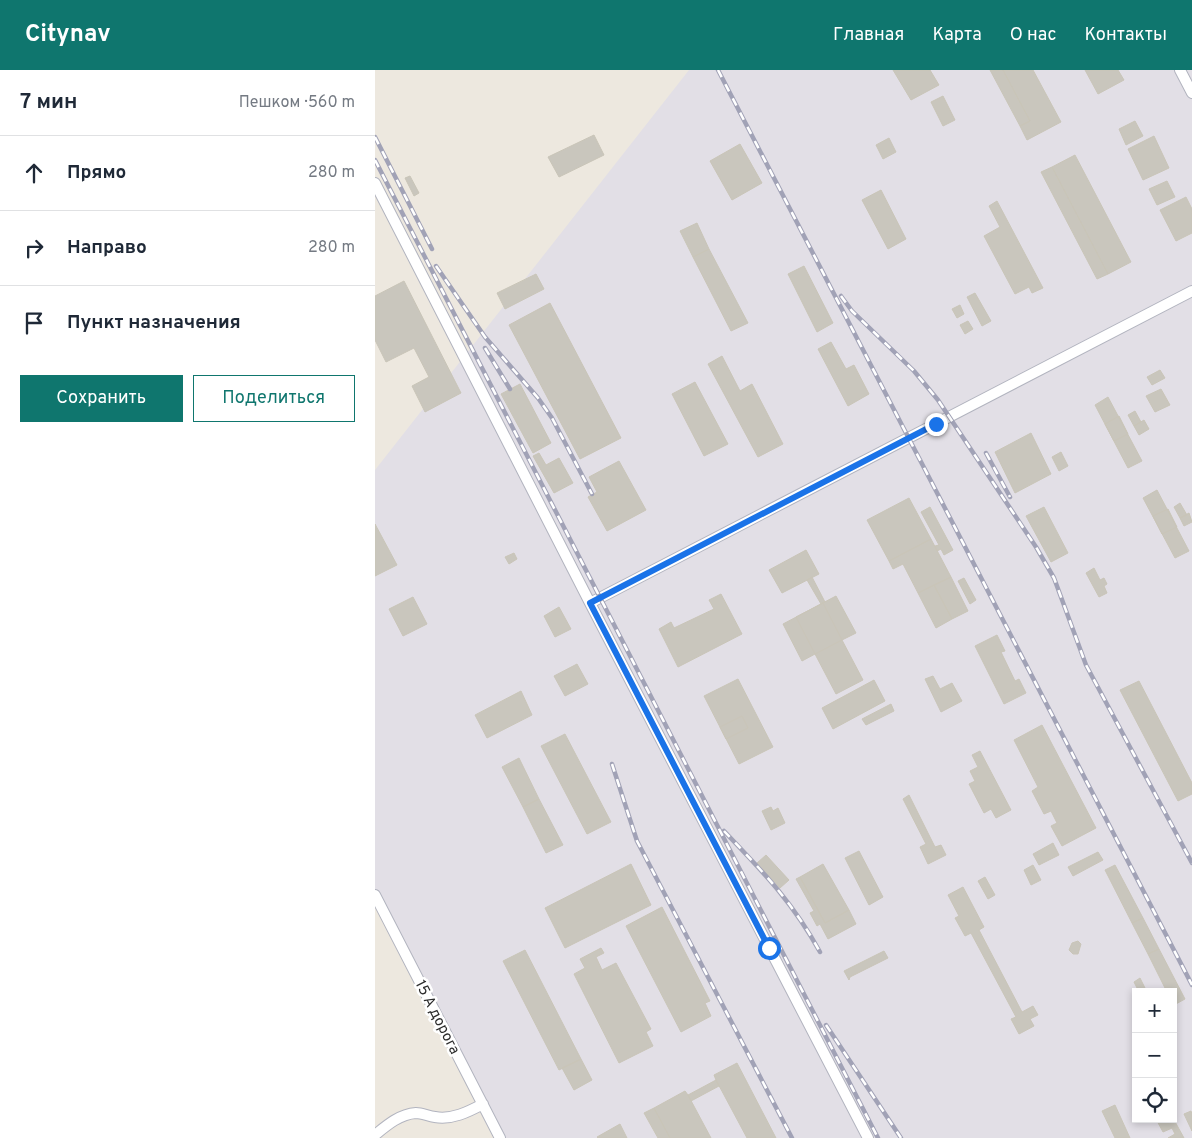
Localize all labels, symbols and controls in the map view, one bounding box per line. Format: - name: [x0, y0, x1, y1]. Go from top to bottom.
- text: Citynav: [25, 20, 111, 50]
- text: Главная: [833, 24, 904, 47]
- text: Карта: [932, 24, 982, 47]
- text: О нас: [1010, 24, 1056, 47]
- text: Контакты: [1084, 24, 1167, 47]
- text: 7 мин: [20, 89, 77, 116]
- text: Пешком · 560 m: [239, 93, 355, 113]
- icon: ahead: [20, 159, 48, 187]
- text: Прямо: [67, 161, 126, 185]
- text: 280 m: [308, 163, 355, 183]
- icon: right: [20, 234, 48, 262]
- text: Направо: [67, 236, 147, 260]
- text: 280 m: [308, 238, 355, 258]
- icon: arrive: [20, 309, 48, 337]
- text: Пункт назначения: [67, 311, 241, 335]
- button: Сохранить: [20, 375, 183, 422]
- button: Поделиться: [193, 375, 355, 422]
- route end: [925, 413, 948, 436]
- route start: [758, 937, 781, 960]
- street label: 15 А дорога: [410, 977, 463, 1058]
- map controls: [1132, 988, 1177, 1123]
- button: +: [1132, 988, 1177, 1033]
- button: −: [1132, 1033, 1177, 1078]
- button: locate: [1132, 1078, 1177, 1123]

